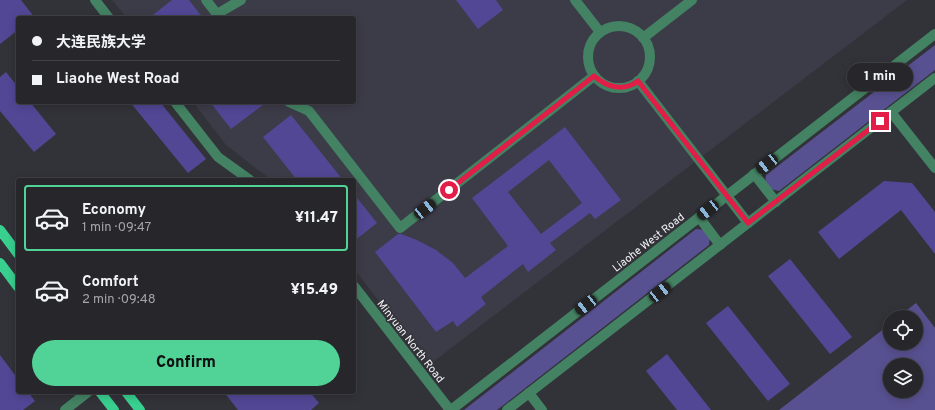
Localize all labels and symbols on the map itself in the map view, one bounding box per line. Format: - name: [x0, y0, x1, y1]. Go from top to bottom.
- callout: 1 min: [847, 63, 913, 91]
- route end: [871, 112, 889, 130]
- car: [754, 152, 780, 176]
- route start: [440, 181, 458, 199]
- car: [412, 197, 438, 221]
- car: [695, 198, 721, 222]
- street label: Liaohe West Road: [610, 210, 688, 275]
- car: [647, 280, 673, 304]
- car: [573, 293, 599, 317]
- street label: Minyuan North Road: [374, 297, 447, 386]

